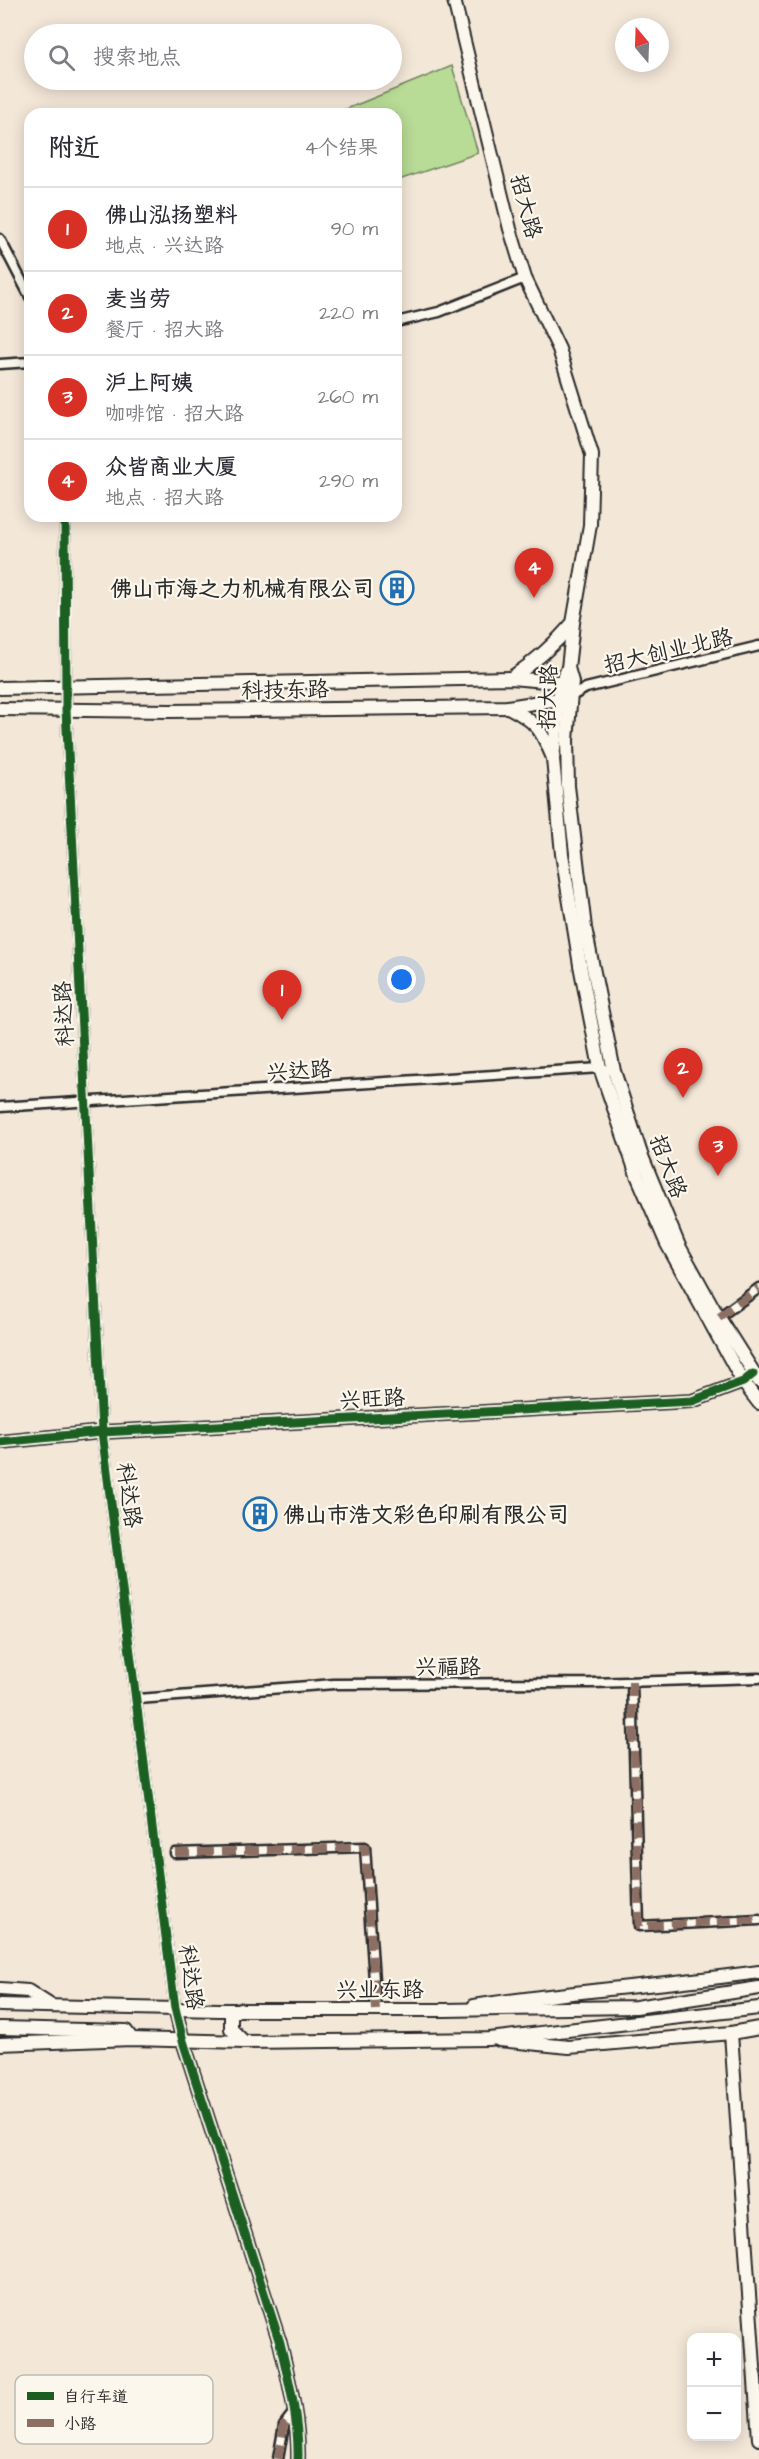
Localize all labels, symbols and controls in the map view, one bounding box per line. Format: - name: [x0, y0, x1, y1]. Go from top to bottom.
- north arrow: [615, 18, 669, 72]
- search box: [24, 24, 402, 90]
- icon: search: [45, 41, 78, 74]
- text: 搜索地点: [93, 42, 181, 73]
- text: 附近: [48, 130, 100, 166]
- text: 4个结果: [304, 134, 378, 162]
- street label: 招大路: [502, 170, 549, 242]
- text: 佛山泓扬塑料: [105, 200, 237, 231]
- text: 1: [66, 215, 69, 243]
- text: 90 m: [330, 215, 378, 243]
- text: 地点 · 兴达路: [105, 232, 224, 260]
- text: 麦当劳: [105, 284, 171, 315]
- text: 2: [62, 299, 73, 327]
- text: 220 m: [319, 299, 378, 327]
- text: 餐厅 · 招大路: [105, 316, 224, 344]
- text: 沪上阿姨: [105, 368, 193, 399]
- text: 3: [62, 383, 73, 411]
- text: 260 m: [318, 383, 378, 411]
- text: 咖啡馆 · 招大路: [105, 400, 244, 428]
- text: 众皆商业大厦: [105, 452, 237, 483]
- text: 4: [61, 467, 74, 495]
- text: 290 m: [319, 467, 378, 495]
- text: 地点 · 招大路: [105, 484, 224, 512]
- pin: 4: [514, 548, 554, 598]
- building icon: 佛山市海之力机械有限公司: [379, 570, 415, 606]
- place label: 佛山市海之力机械有限公司: [110, 574, 374, 605]
- street label: 招大创业北路: [601, 622, 736, 681]
- street label: 招大路: [532, 664, 565, 731]
- street label: 科技东路: [241, 674, 329, 707]
- your location: [387, 965, 416, 994]
- pin: 1: [262, 970, 302, 1020]
- street label: 科达路: [47, 980, 82, 1048]
- pin: 2: [664, 1048, 702, 1098]
- street label: 兴达路: [265, 1054, 333, 1089]
- pin: 3: [698, 1126, 738, 1176]
- street label: 招大路: [641, 1130, 694, 1203]
- street label: 兴旺路: [338, 1382, 406, 1417]
- street label: 科达路: [109, 1460, 148, 1530]
- building icon: 佛山市浩文彩色印刷有限公司: [242, 1496, 278, 1532]
- place label: 佛山市浩文彩色印刷有限公司: [283, 1500, 569, 1531]
- street label: 兴福路: [415, 1652, 481, 1683]
- street label: 科达路: [171, 1942, 210, 2012]
- street label: 兴业东路: [336, 1975, 424, 2006]
- map controls: [687, 2333, 741, 2441]
- button: +: [687, 2333, 741, 2387]
- legend: [15, 2375, 213, 2444]
- text: 自行车道: [64, 2386, 128, 2408]
- button: −: [687, 2387, 741, 2441]
- text: 小路: [64, 2413, 96, 2435]

